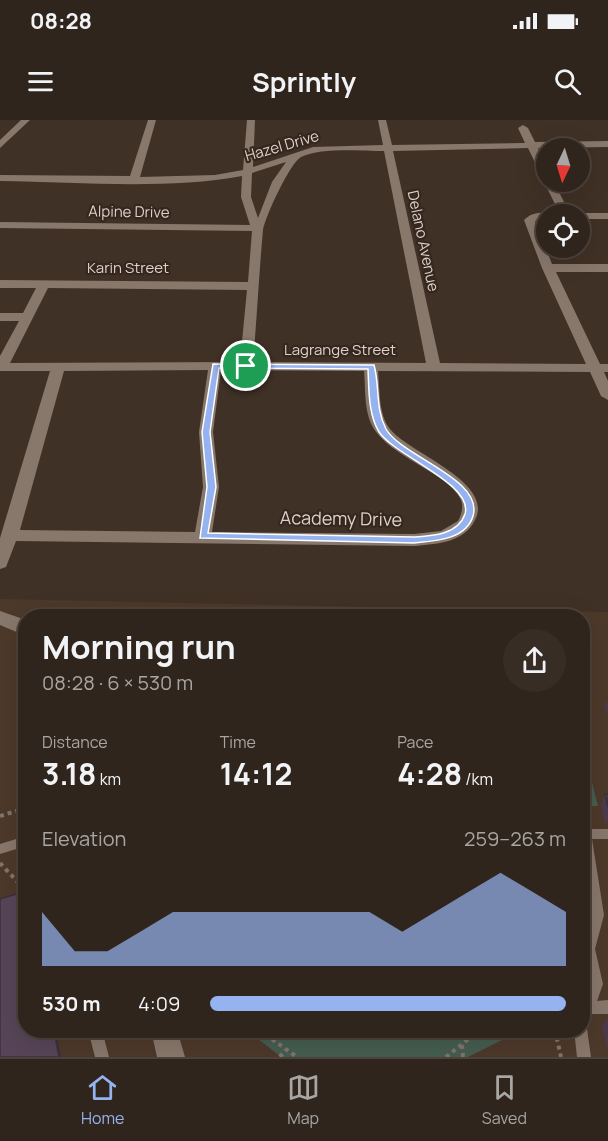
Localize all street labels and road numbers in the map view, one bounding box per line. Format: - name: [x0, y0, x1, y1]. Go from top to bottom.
- street label: Hazel Drive: [242, 125, 322, 166]
- street label: Delano Avenue: [403, 188, 444, 294]
- street label: Alpine Drive: [88, 200, 170, 223]
- street label: Karin Street: [87, 257, 169, 278]
- street label: Lagrange Street: [284, 339, 396, 360]
- street label: Academy Drive: [280, 505, 402, 531]

